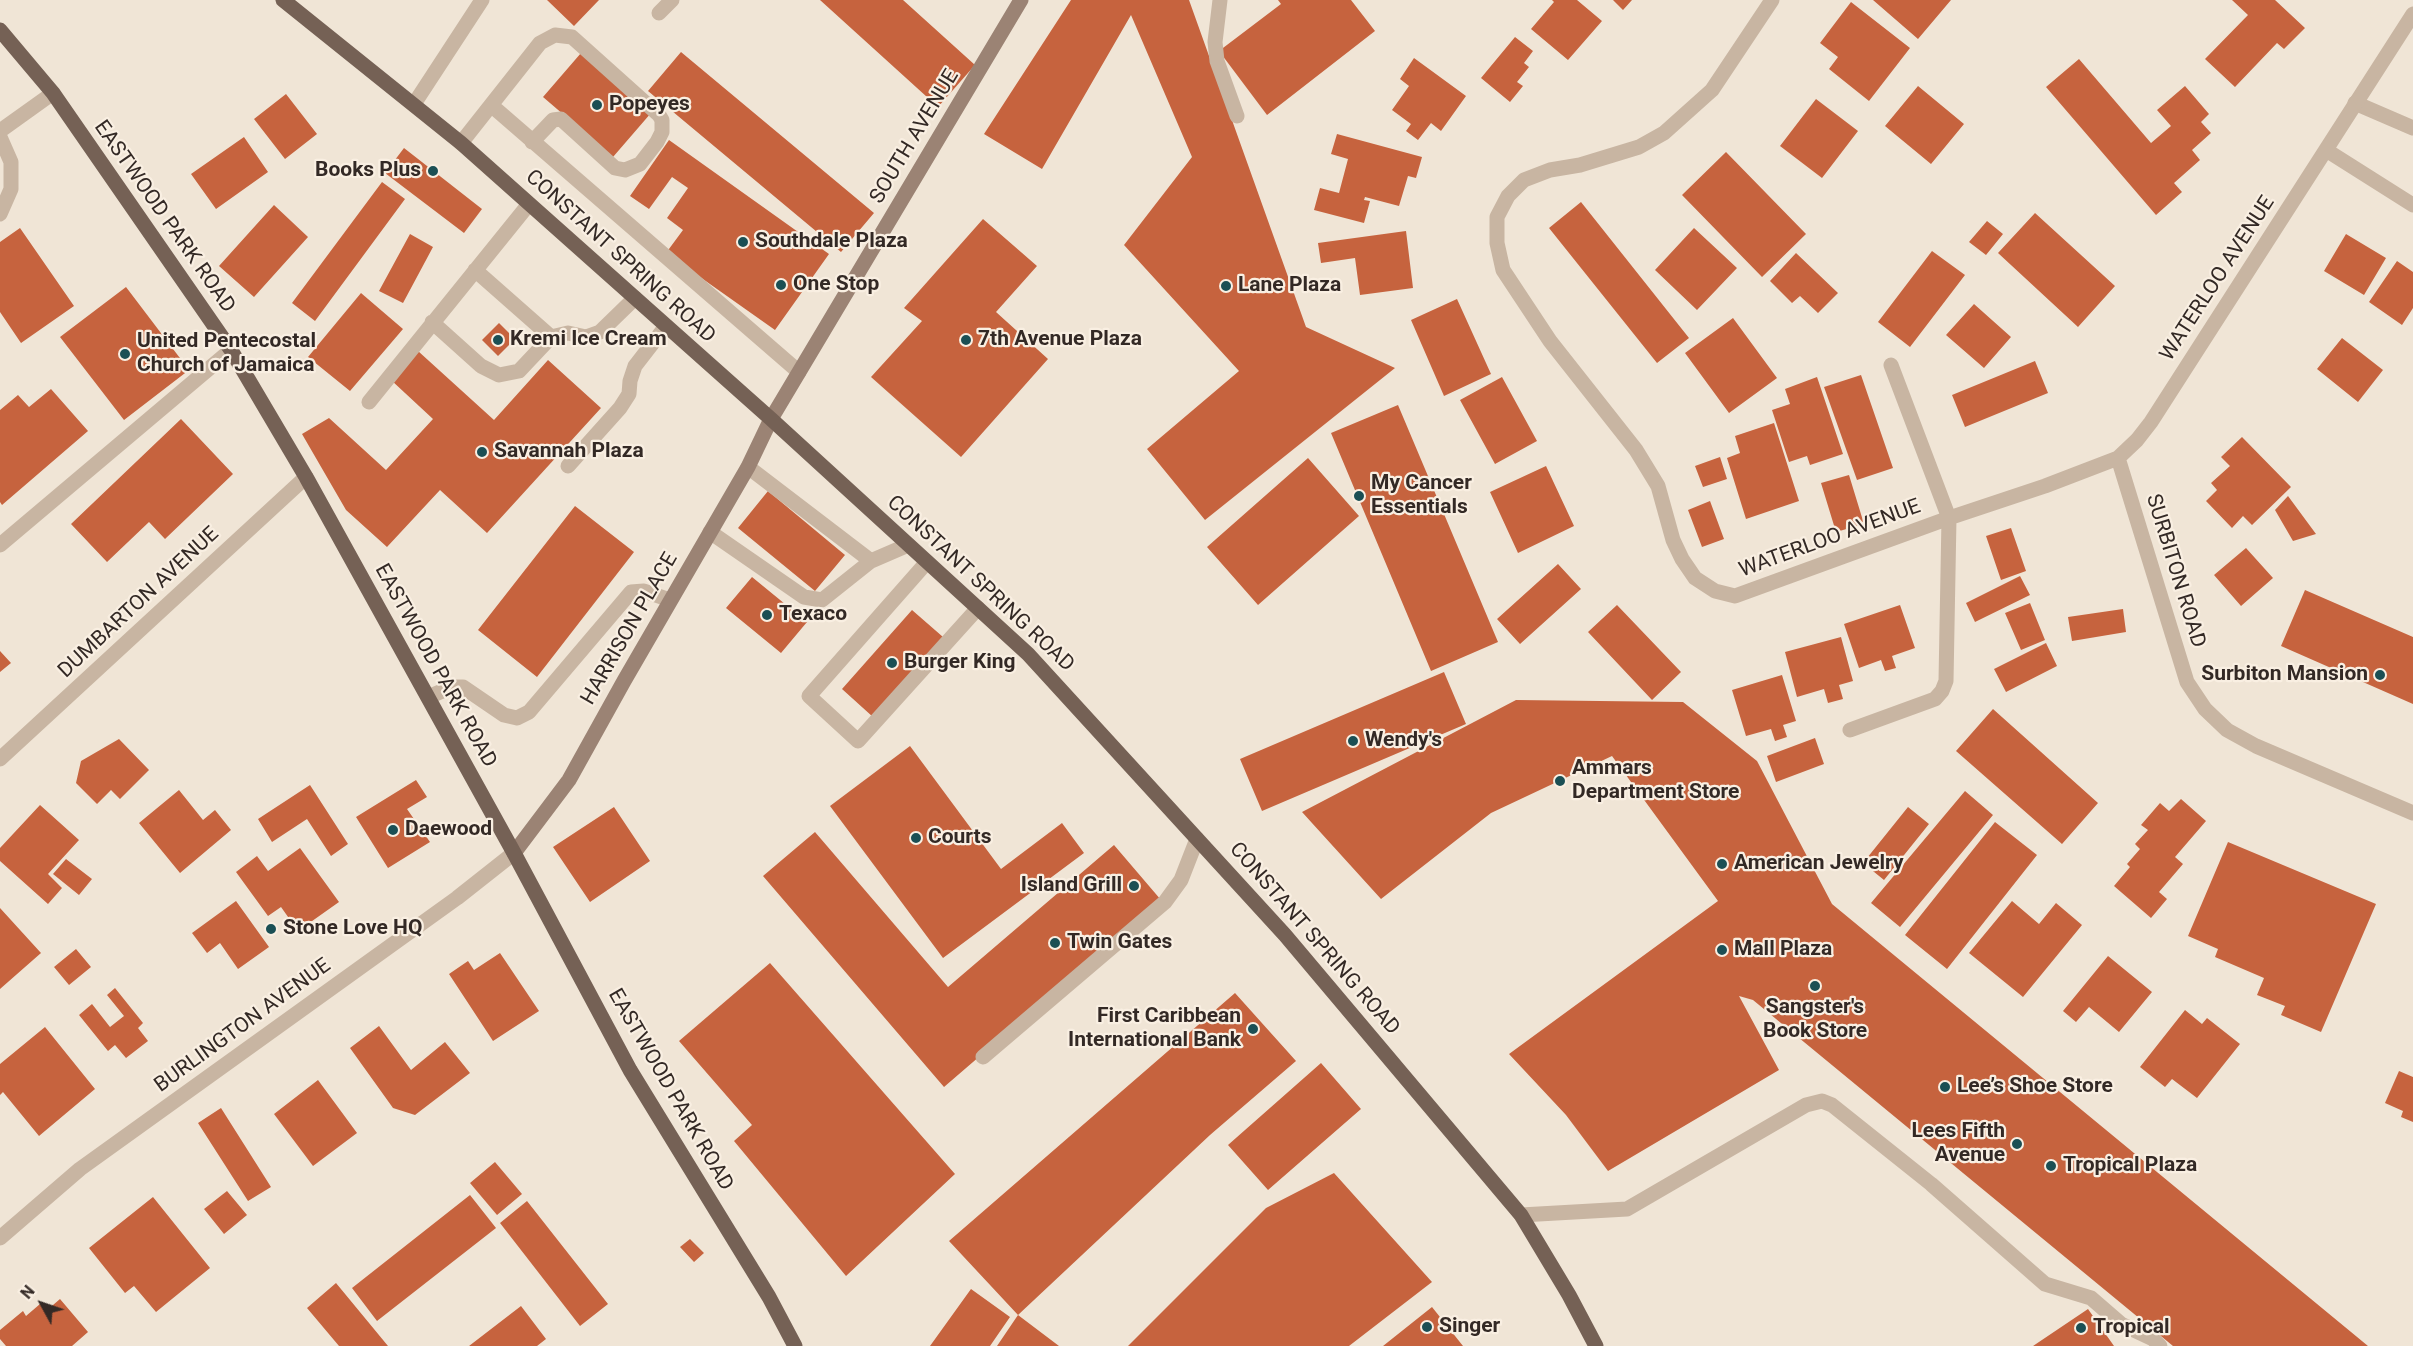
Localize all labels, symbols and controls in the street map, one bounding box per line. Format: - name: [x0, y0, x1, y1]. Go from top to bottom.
- street label: SOUTH AVENUE: [865, 65, 965, 209]
- place label: Popeyes: [609, 92, 690, 118]
- marker: Popeyes: [590, 98, 604, 112]
- street label: EASTWOOD PARK ROAD: [88, 116, 240, 318]
- place label: Books Plus: [315, 158, 421, 184]
- marker: Books Plus: [426, 164, 440, 178]
- street label: CONSTANT SPRING ROAD: [520, 165, 720, 349]
- street label: WATERLOO AVENUE: [2155, 192, 2281, 366]
- place label: Southdale Plaza: [755, 229, 908, 255]
- marker: Southdale Plaza: [736, 235, 750, 249]
- place label: One Stop: [793, 272, 879, 298]
- place label: Lane Plaza: [1238, 273, 1341, 299]
- marker: One Stop: [774, 278, 788, 292]
- marker: Lane Plaza: [1219, 279, 1233, 293]
- place label: Kremi Ice Cream: [510, 327, 667, 353]
- place label: 7th Avenue Plaza: [978, 327, 1142, 353]
- place label: United Pentecostal Church of Jamaica: [137, 329, 316, 379]
- marker: Kremi Ice Cream: [491, 333, 505, 347]
- marker: 7th Avenue Plaza: [959, 333, 973, 347]
- marker: United Pentecostal Church of Jamaica: [118, 347, 132, 361]
- place label: Savannah Plaza: [494, 439, 644, 465]
- marker: Savannah Plaza: [475, 445, 489, 459]
- place label: My Cancer Essentials: [1371, 471, 1472, 521]
- marker: My Cancer Essentials: [1352, 489, 1366, 503]
- street label: CONSTANT SPRING ROAD: [881, 491, 1079, 677]
- street label: SURBITON ROAD: [2140, 491, 2210, 651]
- street label: WATERLOO AVENUE: [1736, 494, 1924, 584]
- street label: DUMBARTON AVENUE: [54, 522, 224, 684]
- street label: HARRISON PLACE: [576, 548, 684, 710]
- street label: EASTWOOD PARK ROAD: [369, 560, 501, 772]
- place label: Texaco: [779, 602, 847, 628]
- marker: Texaco: [760, 608, 774, 622]
- place label: Burger King: [904, 650, 1016, 676]
- marker: Burger King: [885, 656, 899, 670]
- place label: Surbiton Mansion: [2201, 662, 2368, 688]
- marker: Surbiton Mansion: [2373, 668, 2387, 682]
- place label: Wendy's: [1365, 728, 1442, 754]
- marker: Wendy's: [1346, 734, 1360, 748]
- place label: Ammars Department Store: [1572, 756, 1739, 806]
- marker: Ammars Department Store: [1553, 774, 1567, 788]
- place label: Daewood: [405, 817, 492, 843]
- marker: Daewood: [386, 823, 400, 837]
- place label: Courts: [928, 825, 991, 851]
- marker: Courts: [909, 831, 923, 845]
- street label: CONSTANT SPRING ROAD: [1223, 838, 1405, 1040]
- place label: American Jewelry: [1734, 851, 1904, 877]
- marker: American Jewelry: [1715, 857, 1729, 871]
- place label: Island Grill: [1021, 873, 1122, 899]
- marker: Island Grill: [1127, 879, 1141, 893]
- place label: Stone Love HQ: [283, 916, 422, 942]
- marker: Stone Love HQ: [264, 922, 278, 936]
- place label: Twin Gates: [1067, 930, 1172, 956]
- marker: Twin Gates: [1048, 936, 1062, 950]
- place label: Mall Plaza: [1734, 937, 1832, 963]
- marker: Mall Plaza: [1715, 943, 1729, 957]
- street label: BURLINGTON AVENUE: [150, 954, 336, 1098]
- marker: Sangster's Book Store: [1808, 979, 1822, 993]
- street label: EASTWOOD PARK ROAD: [602, 985, 738, 1195]
- place label: Sangster's Book Store: [1763, 995, 1867, 1045]
- place label: First Caribbean International Bank: [1068, 1004, 1241, 1054]
- marker: First Caribbean International Bank: [1246, 1022, 1260, 1036]
- place label: Lee’s Shoe Store: [1957, 1074, 2113, 1100]
- marker: Lee’s Shoe Store: [1938, 1080, 1952, 1094]
- place label: Lees Fifth Avenue: [1911, 1119, 2005, 1169]
- marker: Lees Fifth Avenue: [2010, 1137, 2024, 1151]
- place label: Tropical Plaza: [2063, 1153, 2197, 1179]
- marker: Tropical Plaza: [2044, 1159, 2058, 1173]
- north arrow: [12, 1274, 72, 1334]
- text: N: [17, 1282, 39, 1303]
- place label: Singer: [1439, 1314, 1500, 1340]
- place label: Tropical: [2093, 1315, 2170, 1341]
- marker: Singer: [1420, 1320, 1434, 1334]
- marker: Tropical: [2074, 1321, 2088, 1335]

